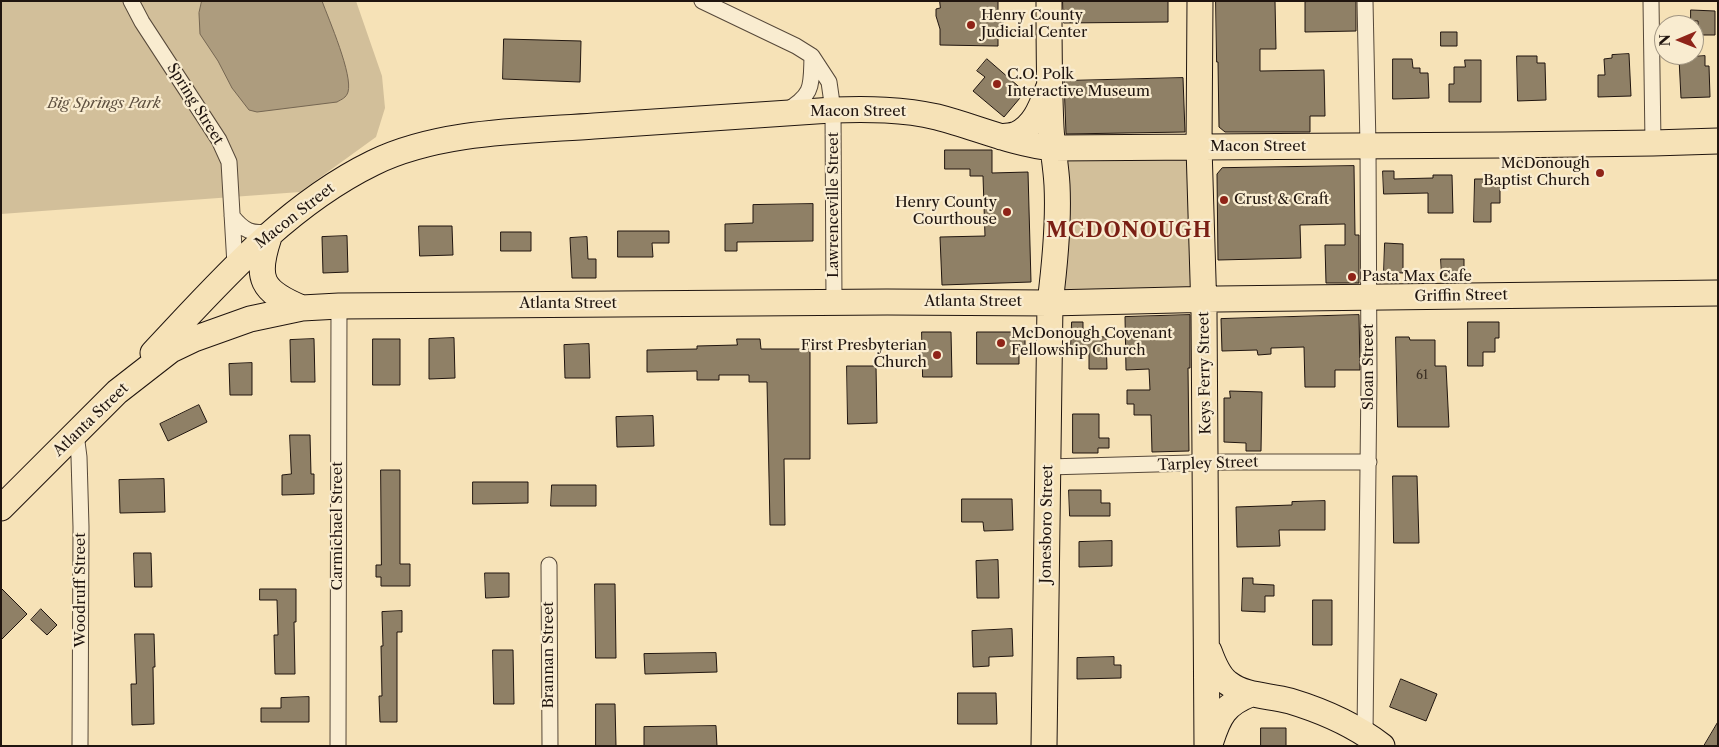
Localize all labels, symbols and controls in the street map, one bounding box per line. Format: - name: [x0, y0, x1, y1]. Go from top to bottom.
- place label: Henry County Judicial Center: [981, 7, 1087, 42]
- north arrow: [1654, 15, 1704, 65]
- marker: Henry County Judicial Center: [965, 19, 977, 31]
- text: N: [1656, 34, 1674, 46]
- street label: Spring Street: [163, 60, 227, 148]
- place label: C.O. Polk Interactive Museum: [1007, 66, 1150, 101]
- marker: C.O. Polk Interactive Museum: [991, 78, 1003, 90]
- park label: Big Springs Park: [47, 95, 161, 113]
- street label: Macon Street: [810, 103, 906, 121]
- street label: Lawrenceville Street: [825, 132, 843, 278]
- street label: Macon Street: [1210, 138, 1306, 156]
- place label: McDonough Baptist Church: [1483, 155, 1590, 190]
- marker: McDonough Baptist Church: [1594, 167, 1606, 179]
- street label: Macon Street: [252, 179, 338, 253]
- place label: Crust & Craft: [1234, 191, 1329, 209]
- place label: Henry County Courthouse: [895, 194, 997, 229]
- marker: Crust & Craft: [1218, 194, 1230, 206]
- marker: Henry County Courthouse: [1001, 206, 1013, 218]
- district label: MCDONOUGH: [1045, 219, 1213, 243]
- place label: Pasta Max Cafe: [1362, 268, 1472, 286]
- marker: Pasta Max Cafe: [1346, 271, 1358, 283]
- street label: Griffin Street: [1414, 286, 1508, 306]
- street label: Atlanta Street: [924, 293, 1022, 311]
- street label: Atlanta Street: [519, 295, 617, 313]
- street label: Keys Ferry Street: [1195, 311, 1215, 435]
- street label: Sloan Street: [1360, 324, 1378, 410]
- place label: McDonough Covenant Fellowship Church: [1011, 325, 1173, 360]
- place label: First Presbyterian Church: [801, 337, 927, 372]
- marker: McDonough Covenant Fellowship Church: [995, 337, 1007, 349]
- marker: First Presbyterian Church: [931, 349, 943, 361]
- house number: 61: [1416, 369, 1428, 383]
- street label: Atlanta Street: [50, 380, 132, 460]
- street label: Tarpley Street: [1157, 453, 1259, 475]
- street label: Carmichael Street: [329, 462, 347, 590]
- street label: Jonesboro Street: [1037, 464, 1057, 584]
- street label: Woodruff Street: [72, 532, 90, 648]
- street label: Brannan Street: [540, 601, 558, 709]

